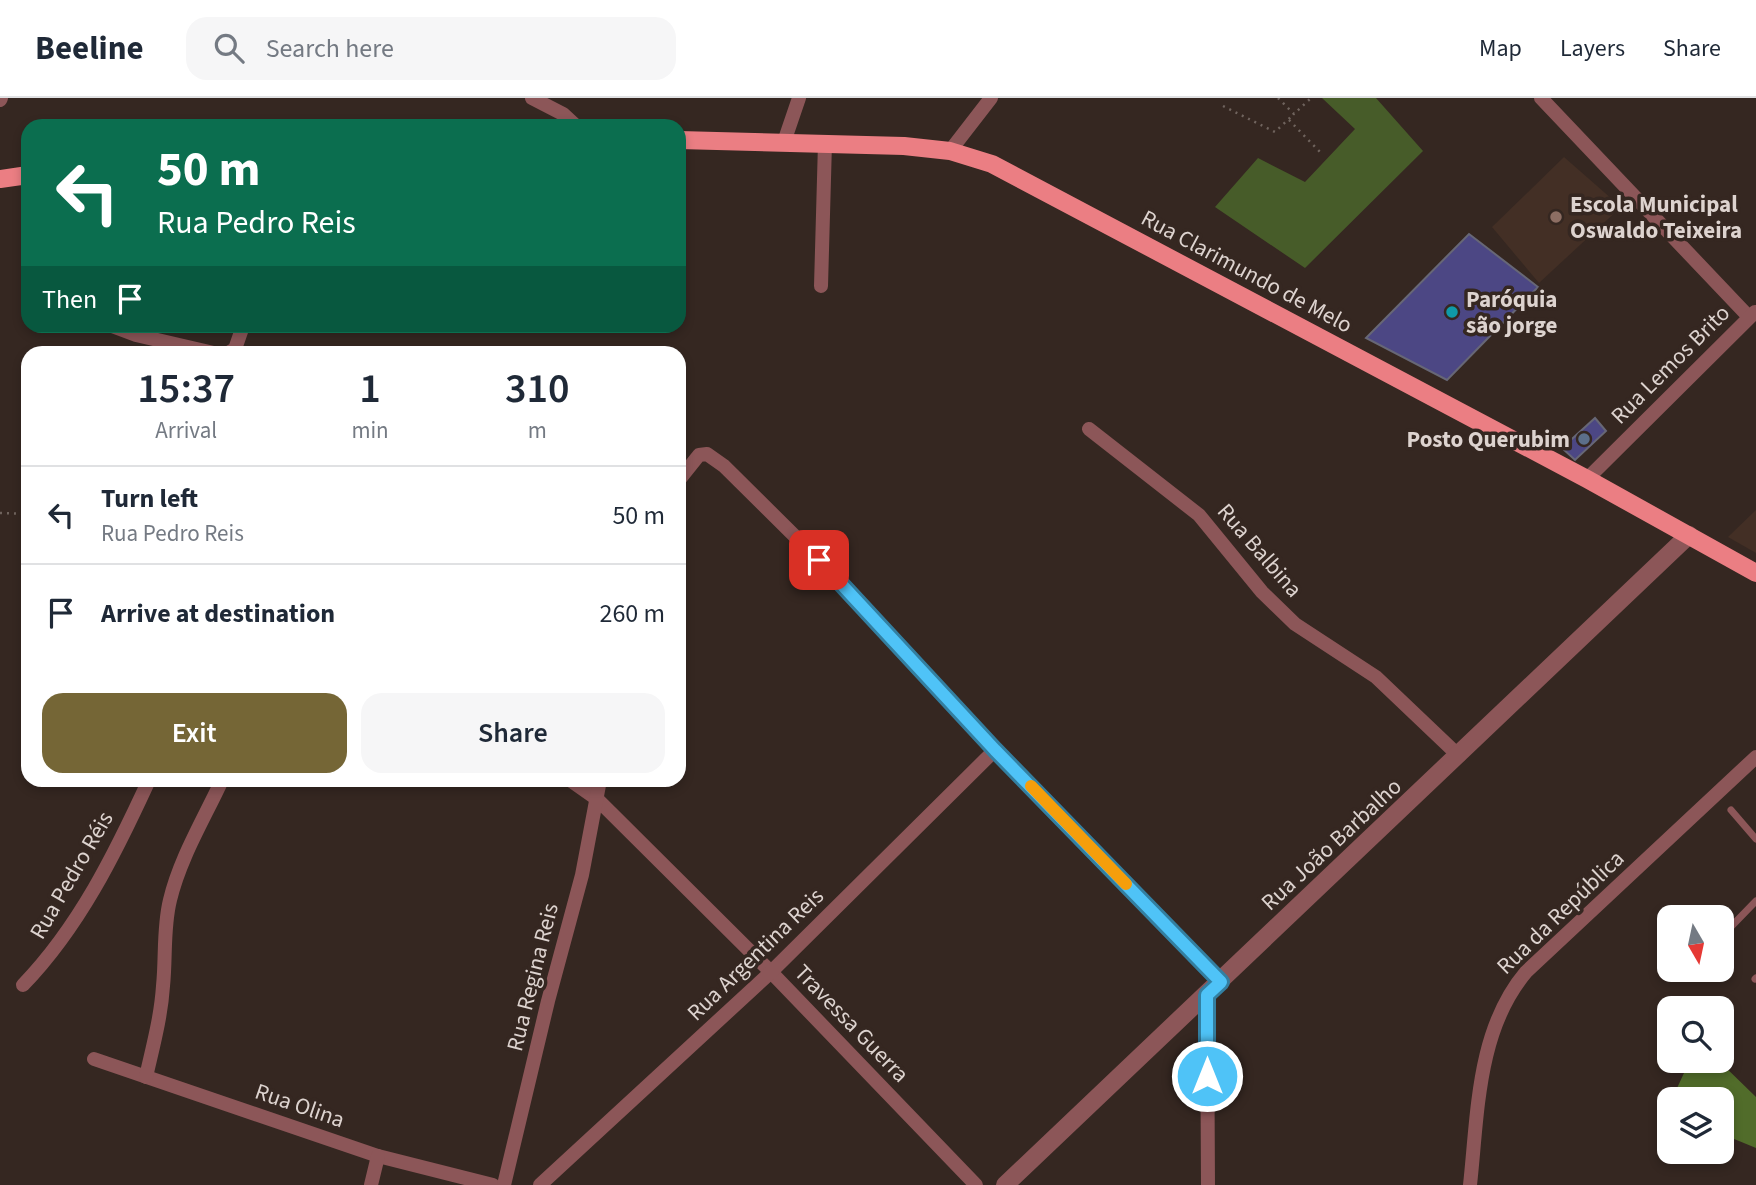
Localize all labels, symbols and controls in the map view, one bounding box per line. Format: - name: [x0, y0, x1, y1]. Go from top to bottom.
- search box: [186, 17, 676, 80]
- text: Beeline: [35, 25, 144, 72]
- icon: search: [210, 29, 248, 67]
- text: Search here: [266, 30, 394, 67]
- text: Map: [1479, 31, 1522, 66]
- text: Layers: [1560, 31, 1625, 66]
- text: Share: [1663, 31, 1721, 66]
- text: 50 m: [157, 135, 261, 205]
- icon: left: [42, 147, 133, 238]
- place label: Escola Municipal Oswaldo Teixeira: [1570, 188, 1742, 247]
- text: Rua Pedro Reis: [157, 200, 356, 246]
- street label: Rua Clarimundo de Melo: [1135, 202, 1358, 341]
- marker: Escola Municipal Oswaldo Teixeira: [1548, 209, 1564, 225]
- icon: arrive: [111, 280, 149, 318]
- text: Then: [42, 281, 97, 318]
- place label: Paróquia são jorge: [1466, 283, 1558, 342]
- street label: Rua Lemos Brito: [1603, 297, 1738, 432]
- marker: Paróquia são jorge: [1444, 304, 1460, 320]
- text: 15:37: [137, 359, 235, 419]
- text: 1: [359, 359, 381, 419]
- text: 310: [505, 359, 570, 419]
- text: Arrival: [155, 414, 217, 447]
- text: min: [351, 414, 389, 447]
- text: m: [528, 414, 547, 447]
- place label: Posto Querubim: [1406, 423, 1570, 456]
- marker: Posto Querubim: [1576, 431, 1592, 447]
- text: Turn left: [101, 480, 198, 517]
- icon: left: [42, 496, 80, 534]
- street label: Rua Balbina: [1209, 496, 1310, 605]
- text: 50 m: [612, 497, 665, 534]
- text: Rua Pedro Reis: [101, 517, 244, 550]
- pin: [789, 530, 849, 590]
- icon: arrive: [800, 541, 838, 579]
- icon: arrive: [42, 594, 80, 632]
- text: Arrive at destination: [101, 595, 335, 632]
- text: 260 m: [599, 595, 665, 632]
- button: Exit: [42, 693, 347, 773]
- button: Share: [361, 693, 665, 773]
- street label: Rua João Barbalho: [1254, 770, 1409, 918]
- street label: Rua Pedro Réis: [21, 805, 121, 945]
- street label: Rua da República: [1489, 843, 1632, 982]
- street label: Rua Argentina Reis: [679, 880, 831, 1028]
- street label: Rua Regina Reis: [498, 900, 567, 1055]
- north arrow: [1657, 905, 1734, 982]
- map controls: [1657, 905, 1734, 1164]
- street label: Travessa Guerra: [787, 957, 917, 1090]
- button: search: [1657, 996, 1734, 1073]
- position arrow: [1170, 1039, 1244, 1113]
- street label: Rua Olina: [251, 1075, 349, 1136]
- button: layers: [1657, 1087, 1734, 1164]

